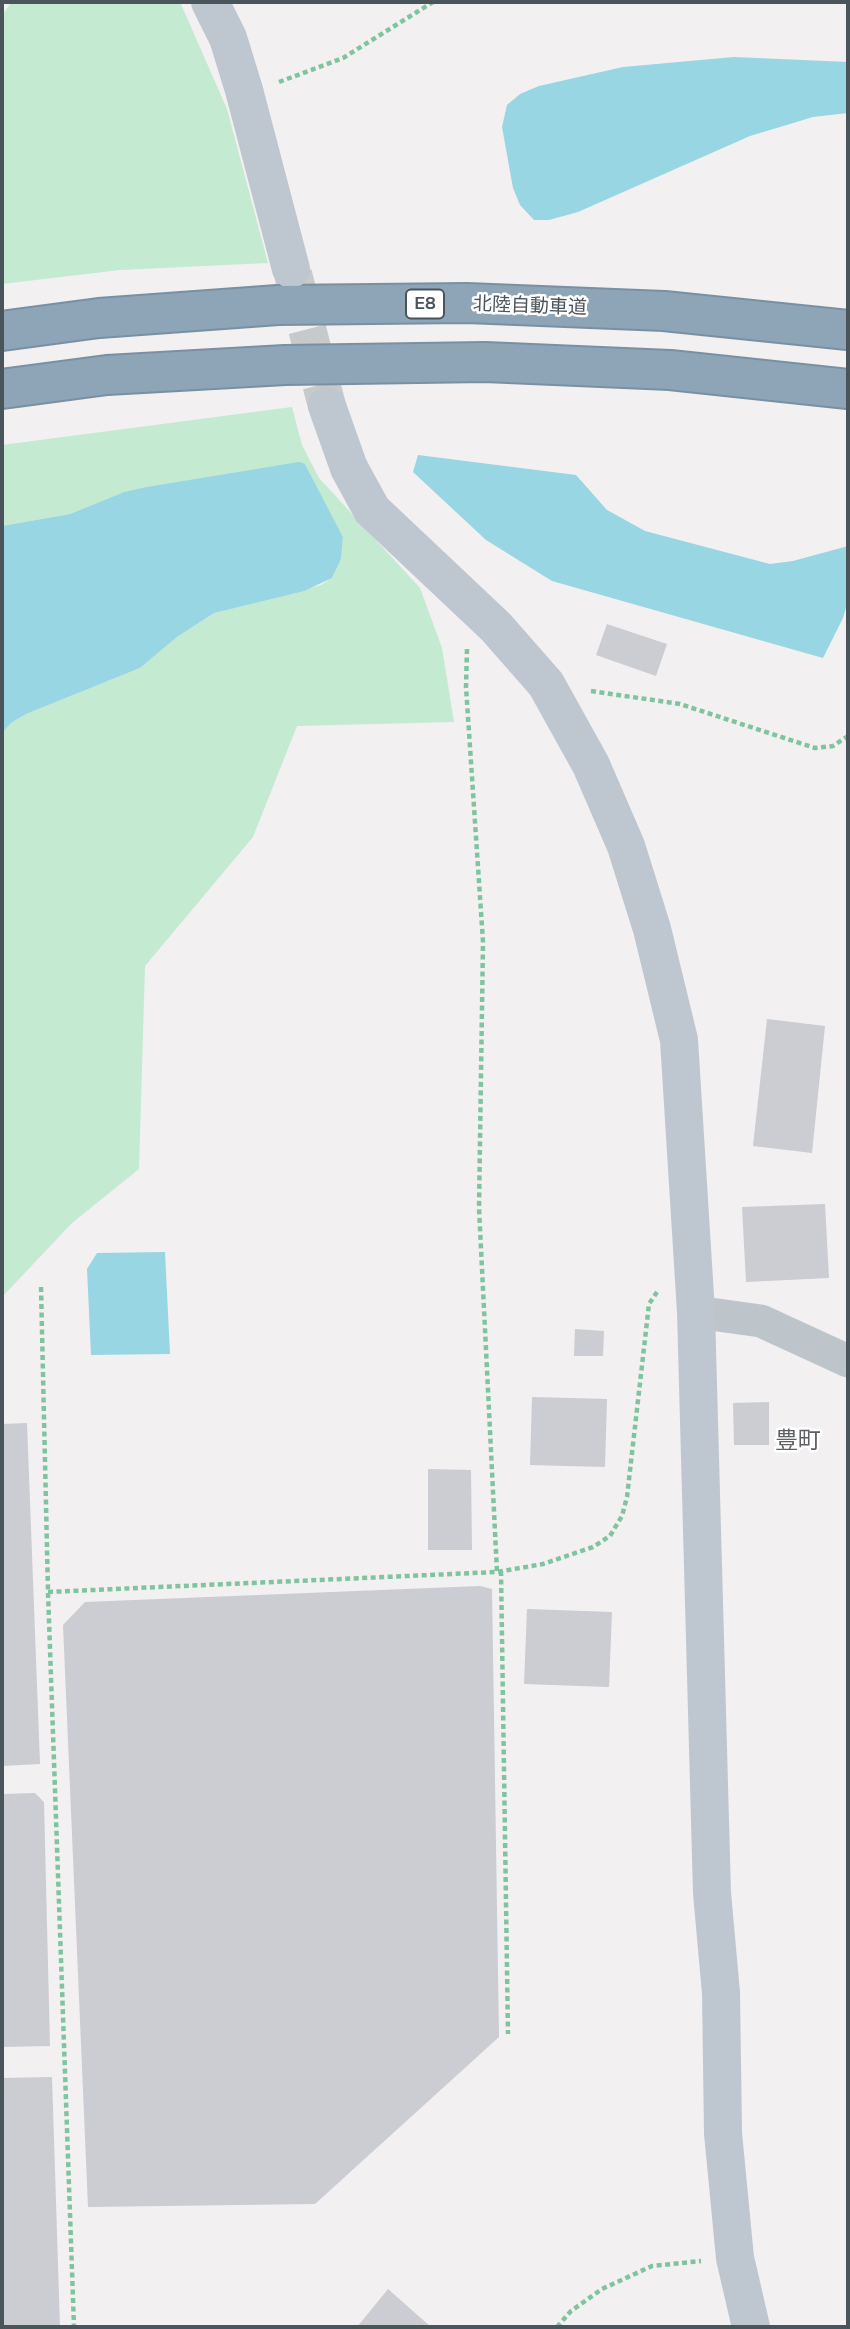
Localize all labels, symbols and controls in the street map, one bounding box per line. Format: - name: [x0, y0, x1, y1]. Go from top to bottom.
- road number: E8: [406, 290, 444, 318]
- street label: 北陸自動車道: [473, 293, 587, 319]
- district label: 豊町: [775, 1427, 821, 1455]

